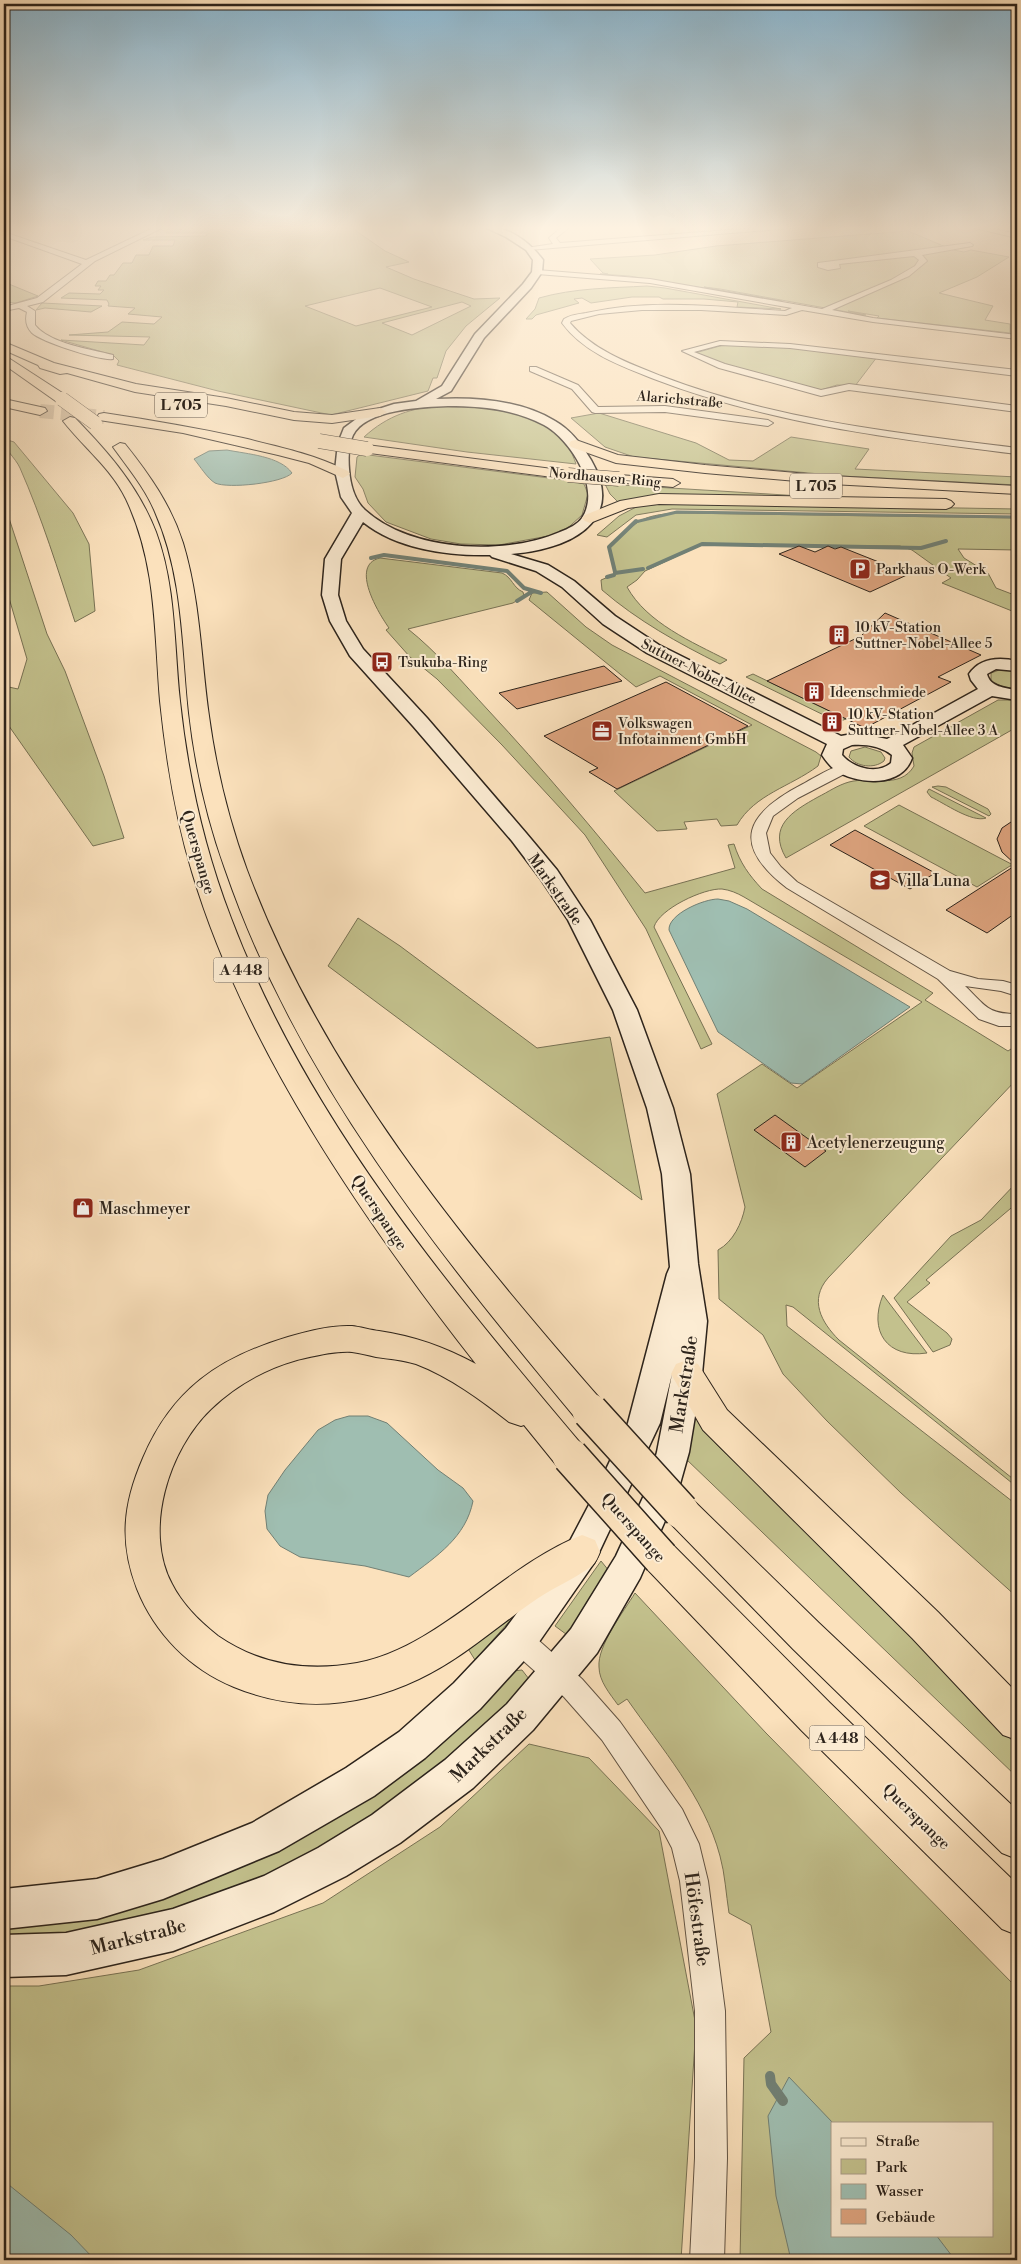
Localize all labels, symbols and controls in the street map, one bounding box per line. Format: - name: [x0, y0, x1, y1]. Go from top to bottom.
- street label: Alarichstraße: [635, 387, 724, 413]
- road number: L 705: [155, 392, 207, 418]
- street label: Nordhausen-Ring: [548, 464, 662, 492]
- road number: L 705: [790, 474, 842, 498]
- parking icon: Parkhaus O-Werk: [848, 557, 872, 581]
- place label: Parkhaus O-Werk: [876, 561, 986, 579]
- place label: 10 kV-Station Suttner-Nobel-Allee 5: [855, 619, 993, 653]
- building icon: 10 kV-Station Suttner-Nobel-Allee 5: [827, 623, 851, 647]
- street label: Suttner-Nobel-Allee: [638, 635, 759, 709]
- bus stop icon: Tsukuba-Ring: [370, 650, 394, 674]
- place label: Tsukuba-Ring: [398, 654, 488, 672]
- building icon: Ideenschmiede: [802, 680, 826, 704]
- place label: Ideenschmiede: [830, 684, 926, 702]
- place label: 10 kV-Station Suttner-Nobel-Allee 3 A: [848, 706, 998, 740]
- building icon: 10 kV-Station Suttner-Nobel-Allee 3 A: [820, 710, 844, 734]
- place label: Volkswagen Infotainment GmbH: [617, 715, 748, 749]
- office icon: Volkswagen Infotainment GmbH: [590, 719, 614, 743]
- street label: Querspange: [176, 808, 220, 897]
- street label: Markstraße: [523, 850, 587, 929]
- school or university icon: Villa Luna: [868, 868, 892, 892]
- place label: Villa Luna: [895, 871, 971, 891]
- road number: A 448: [214, 958, 268, 982]
- building icon: Acetylenerzeugung: [779, 1130, 803, 1154]
- place label: Acetylenerzeugung: [806, 1133, 945, 1153]
- street label: Querspange: [347, 1171, 412, 1254]
- shop icon: Maschmeyer: [71, 1196, 95, 1220]
- place label: Maschmeyer: [99, 1199, 190, 1219]
- street label: Markstraße: [664, 1334, 704, 1435]
- street label: Querspange: [597, 1489, 670, 1567]
- street label: Markstraße: [445, 1702, 532, 1787]
- road number: A 448: [810, 1726, 864, 1750]
- street label: Querspange: [878, 1779, 954, 1854]
- street label: Höfestraße: [679, 1870, 715, 1968]
- street label: Markstraße: [88, 1913, 189, 1961]
- legend: [831, 2122, 994, 2236]
- text: Straße: [876, 2132, 920, 2151]
- text: Park: [876, 2158, 908, 2177]
- text: Wasser: [875, 2182, 924, 2201]
- text: Gebäude: [876, 2208, 935, 2227]

